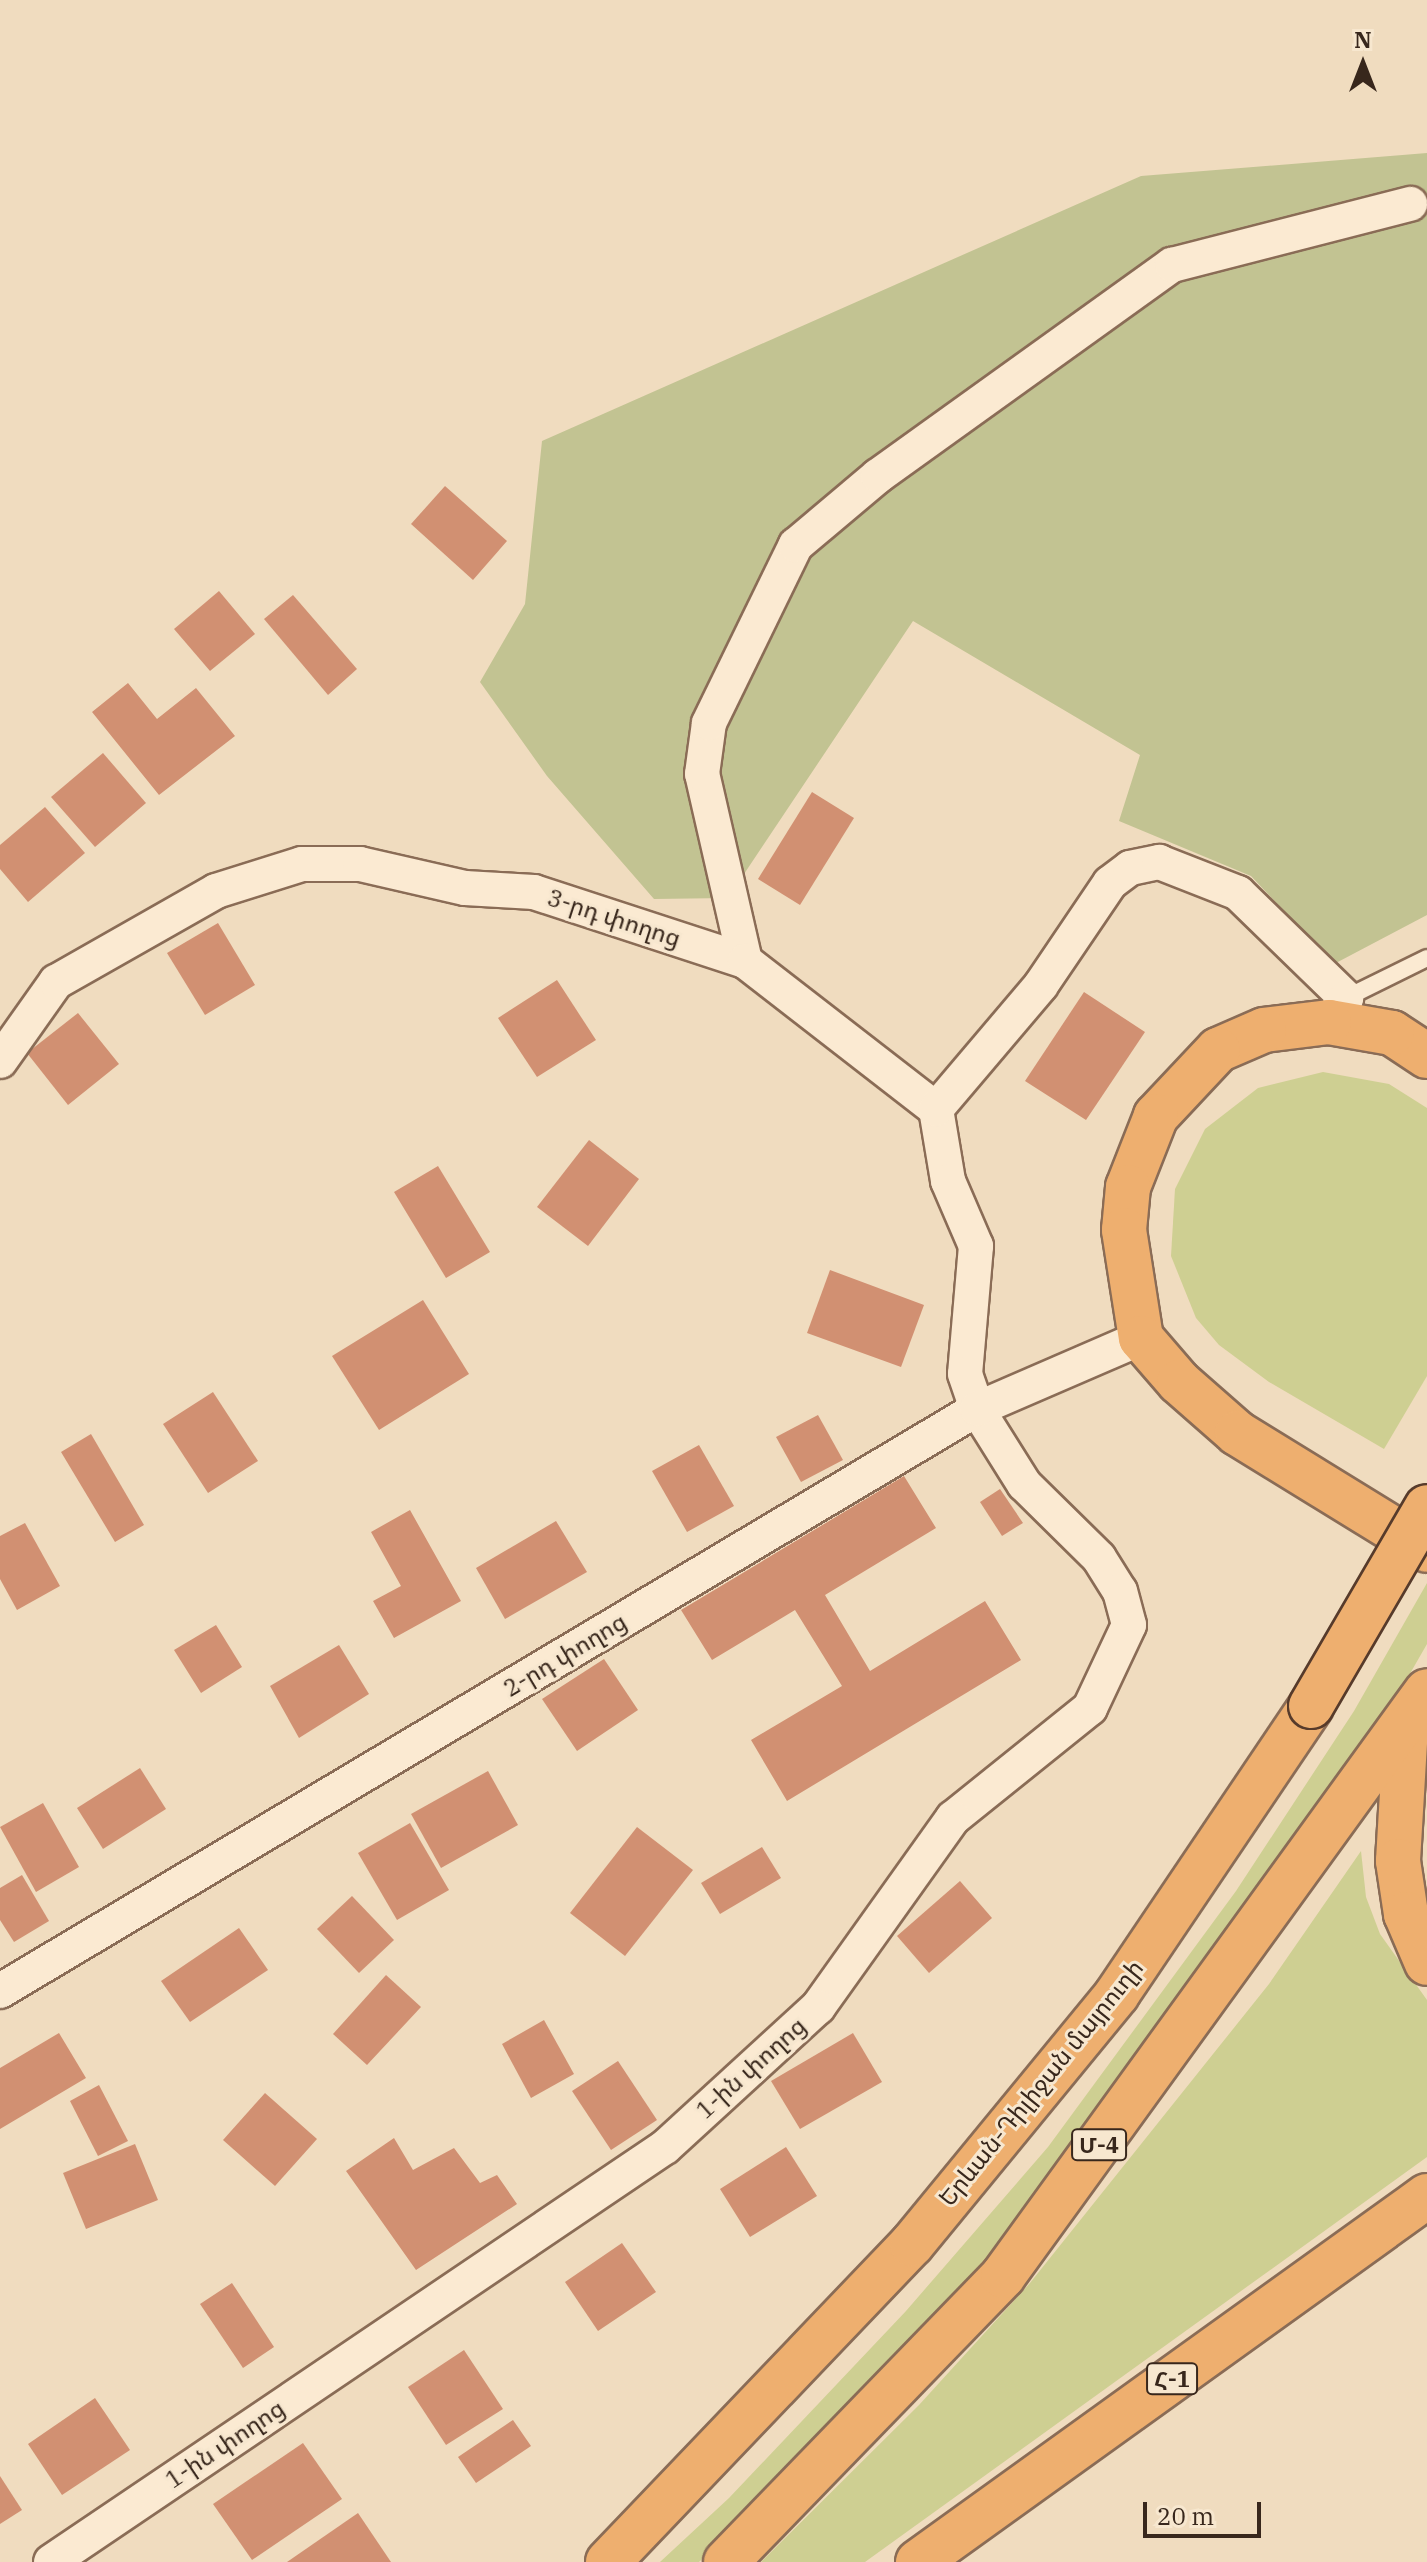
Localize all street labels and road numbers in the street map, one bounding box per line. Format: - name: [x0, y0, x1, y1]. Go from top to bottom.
- street label: 3-րդ փողոց: [544, 883, 684, 953]
- street label: 2-րդ փողոց: [498, 1607, 632, 1703]
- street label: Երևան-Դիլիջան մայրուղի: [933, 1954, 1149, 2212]
- street label: 1-ին փողոց: [690, 2011, 812, 2125]
- road number: Մ-4: [1071, 2127, 1127, 2163]
- road number: Հ-1: [1146, 2361, 1198, 2397]
- street label: 1-ին փողոց: [160, 2394, 290, 2494]

